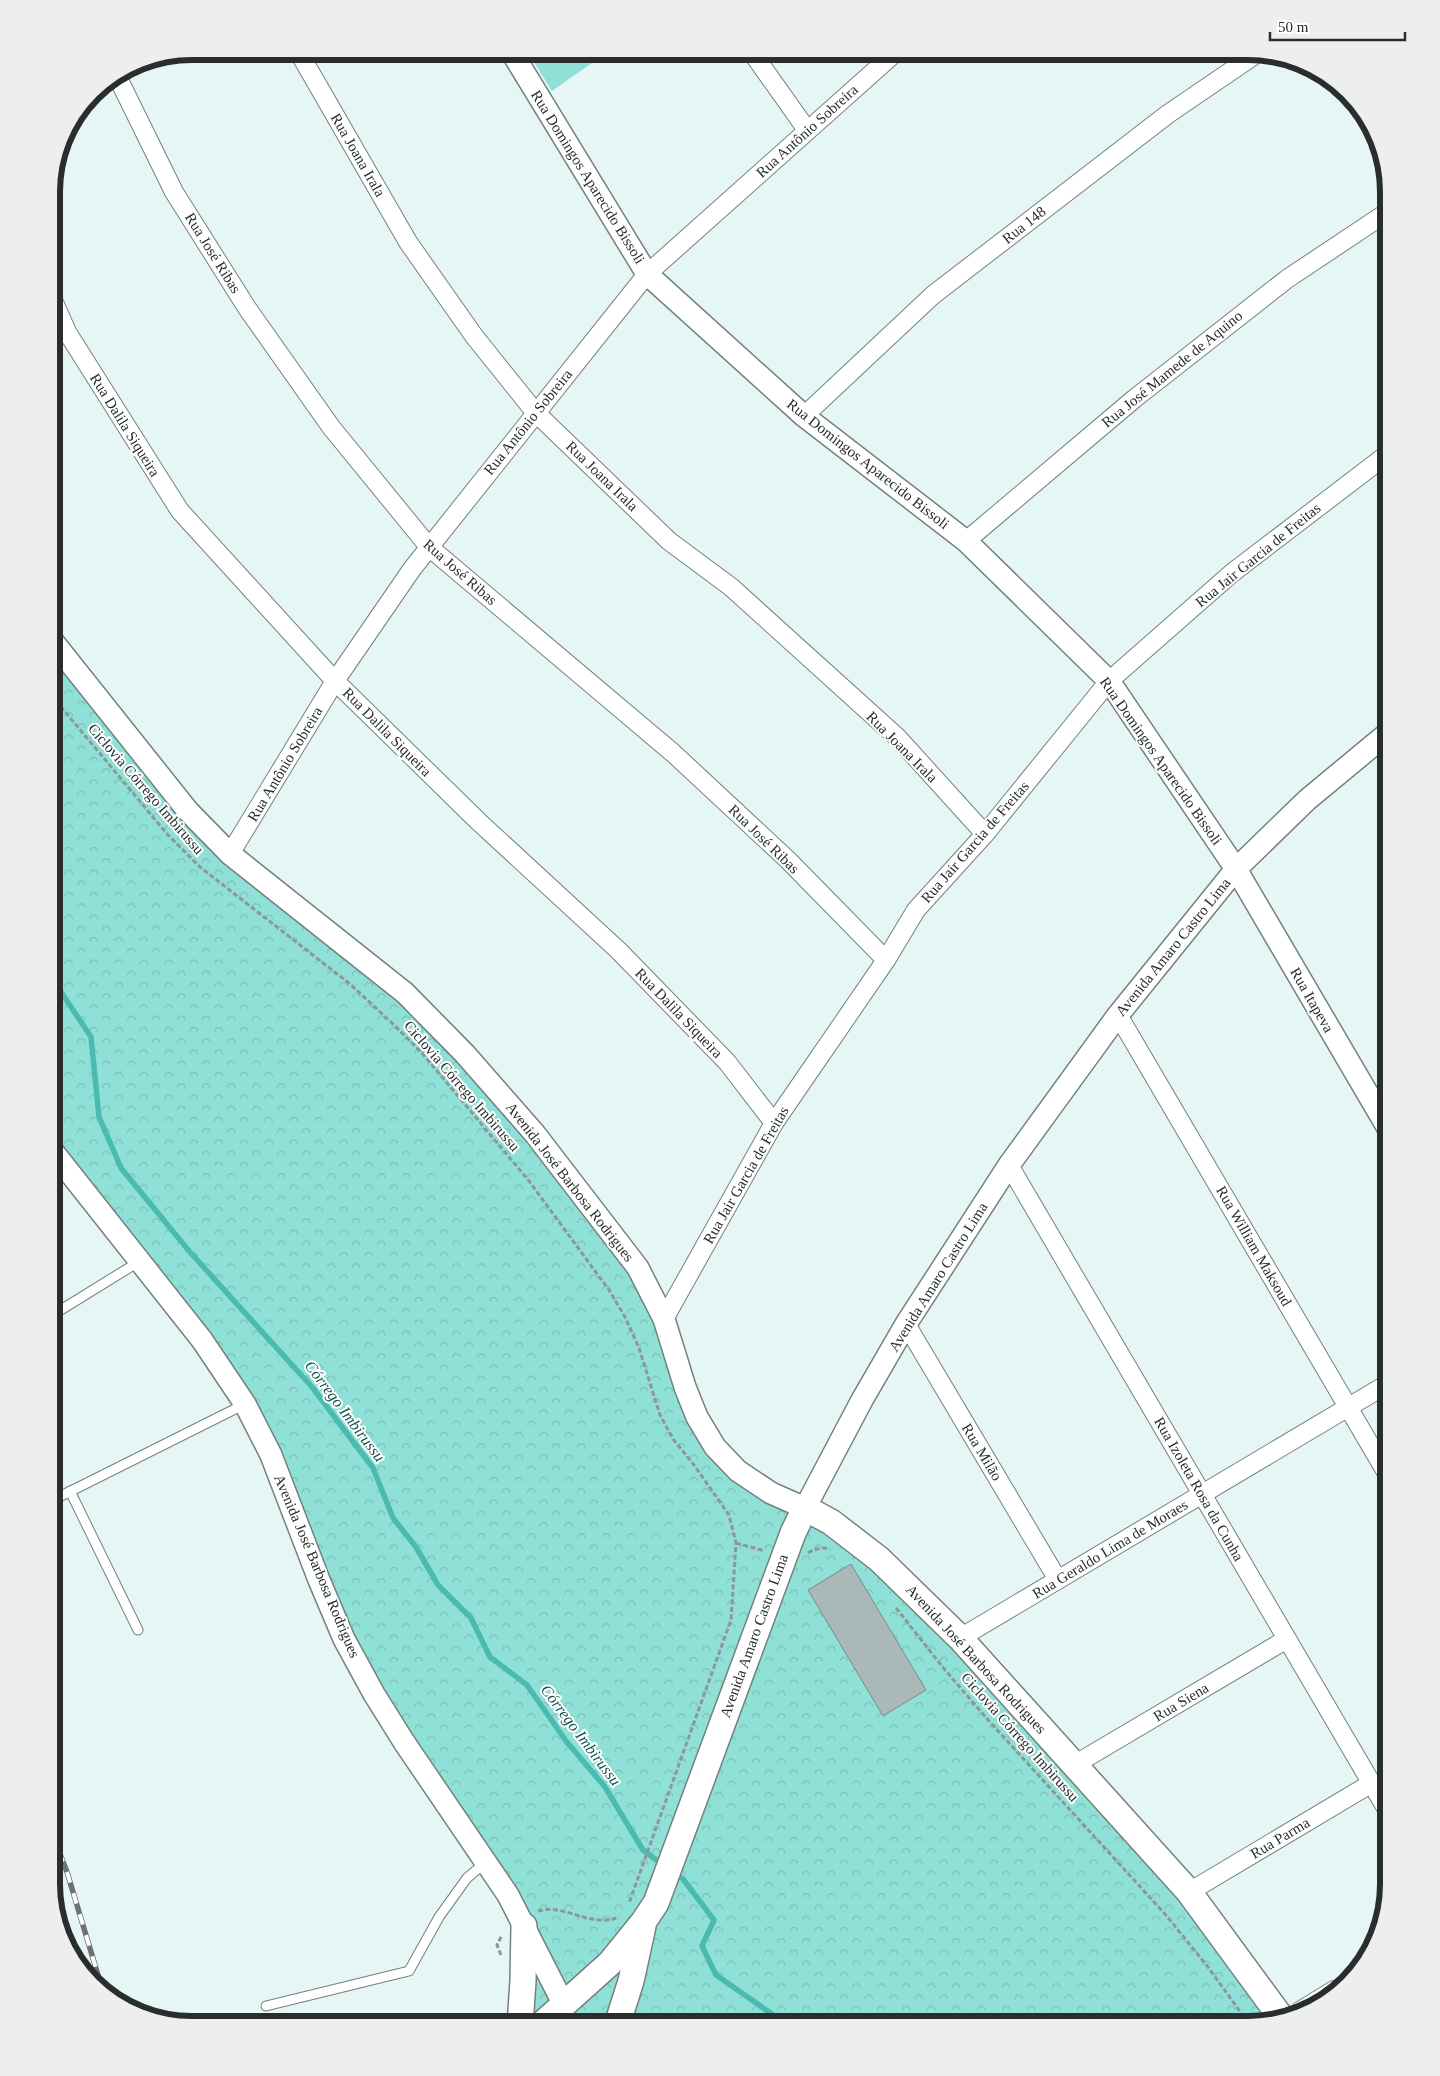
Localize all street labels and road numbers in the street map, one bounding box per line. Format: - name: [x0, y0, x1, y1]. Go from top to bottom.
- street label: Rua Antônio Sobreira: [753, 81, 861, 181]
- street label: Rua Domingos Aparecido Bissoli: [528, 87, 648, 267]
- street label: Rua Joana Irala: [328, 111, 388, 200]
- street label: Rua 148: [999, 203, 1049, 247]
- street label: Rua José Ribas: [182, 210, 244, 296]
- street label: Rua José Mamede de Aquino: [1099, 307, 1245, 431]
- street label: Rua Antônio Sobreira: [481, 366, 576, 478]
- street label: Rua Dalila Siqueira: [87, 371, 163, 480]
- street label: Rua Domingos Aparecido Bissoli: [784, 396, 952, 532]
- street label: Rua Joana Irala: [563, 438, 641, 514]
- street label: Rua Jair Garcia de Freitas: [1192, 500, 1324, 610]
- street label: Rua José Ribas: [420, 536, 500, 608]
- street label: Rua Domingos Aparecido Bissoli: [1097, 674, 1225, 848]
- street label: Rua Dalila Siqueira: [340, 685, 435, 780]
- street label: Rua Antônio Sobreira: [244, 704, 326, 824]
- street label: Rua Joana Irala: [863, 708, 941, 786]
- street label: Ciclovia Córrego Imbirussu: [85, 721, 207, 858]
- street label: Rua Jair Garcia de Freitas: [918, 778, 1032, 906]
- street label: Rua José Ribas: [725, 801, 803, 877]
- street label: Avenida Amaro Castro Lima: [1112, 875, 1234, 1019]
- street label: Rua Dalila Siqueira: [632, 965, 726, 1061]
- street label: Rua Itapeva: [1287, 965, 1337, 1035]
- street label: Ciclovia Córrego Imbirussu: [401, 1018, 523, 1155]
- street label: Avenida José Barbosa Rodrigues: [503, 1099, 637, 1265]
- street label: Rua Jair Garcia de Freitas: [700, 1103, 792, 1246]
- street label: Rua William Maksoud: [1213, 1183, 1295, 1309]
- street label: Avenida Amaro Castro Lima: [885, 1199, 991, 1354]
- street label: Rua Izoleta Rosa da Cunha: [1151, 1414, 1247, 1564]
- street label: Rua Milão: [959, 1421, 1005, 1483]
- street label: Avenida José Barbosa Rodrigues: [271, 1472, 363, 1660]
- street label: Rua Geraldo Lima de Moraes: [1029, 1496, 1191, 1602]
- street label: Avenida Amaro Castro Lima: [717, 1552, 791, 1720]
- street label: Avenida José Barbosa Rodrigues: [903, 1581, 1049, 1737]
- street label: Ciclovia Córrego Imbirussu: [958, 1669, 1082, 1805]
- street label: Rua Siena: [1151, 1679, 1212, 1725]
- street label: Rua Parma: [1247, 1814, 1313, 1862]

